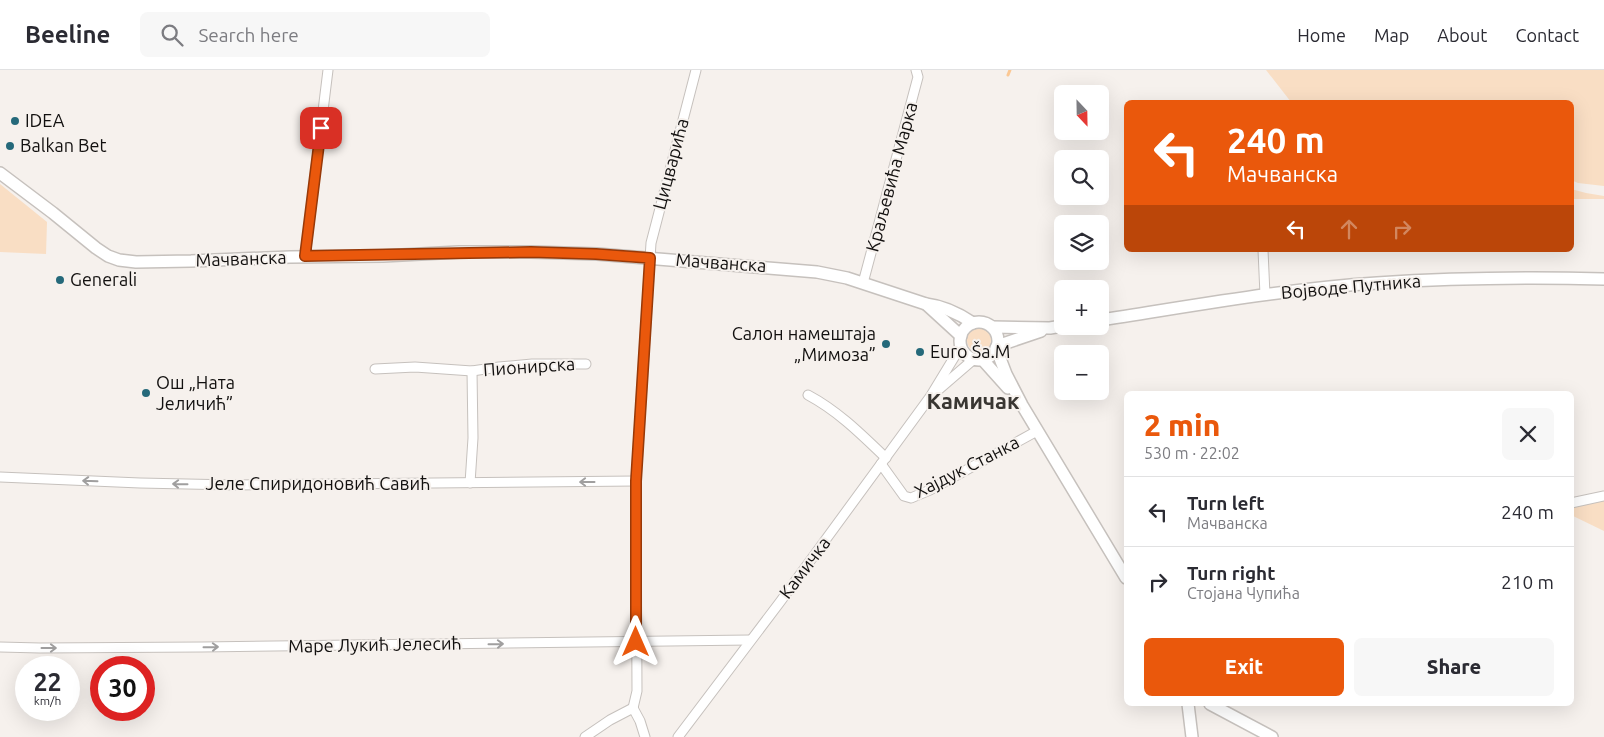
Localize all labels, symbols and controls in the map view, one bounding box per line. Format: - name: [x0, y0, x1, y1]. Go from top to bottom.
- search box: [140, 12, 490, 57]
- text: Beeline: [25, 21, 110, 48]
- icon: search: [158, 21, 186, 49]
- text: Search here: [198, 24, 299, 46]
- text: Home: [1297, 25, 1346, 45]
- text: Map: [1374, 25, 1409, 45]
- text: About: [1437, 25, 1487, 45]
- text: Contact: [1515, 25, 1579, 45]
- north arrow: [1054, 85, 1109, 140]
- map controls: [1054, 85, 1109, 400]
- street label: Краљевића Марка: [861, 100, 921, 254]
- pin: [300, 107, 342, 149]
- place label: IDEA: [25, 110, 65, 130]
- icon: arrive: [307, 114, 335, 142]
- marker: IDEA: [9, 115, 21, 127]
- street label: Цицварића: [648, 116, 692, 212]
- icon: left: [1144, 120, 1209, 185]
- text: 240 m: [1227, 120, 1325, 160]
- place label: Balkan Bet: [20, 135, 107, 155]
- marker: Balkan Bet: [4, 140, 16, 152]
- button: search: [1054, 150, 1109, 205]
- text: Мачванска: [1227, 161, 1338, 186]
- button: layers: [1054, 215, 1109, 270]
- icon: left: [1282, 215, 1310, 243]
- icon: ahead: [1335, 215, 1363, 243]
- icon: right: [1388, 215, 1416, 243]
- street label: Мачванска: [195, 246, 287, 270]
- street label: Мачванска: [675, 249, 767, 275]
- place label: Generali: [70, 269, 137, 289]
- street label: Војводе Путника: [1280, 270, 1422, 302]
- marker: Generali: [54, 274, 66, 286]
- button: +: [1054, 280, 1109, 335]
- place label: Салон намештаја „Мимоза”: [732, 323, 876, 364]
- marker: Салон намештаја „Мимоза”: [880, 338, 892, 350]
- place label: Euro Ša.M: [930, 340, 1010, 361]
- button: −: [1054, 345, 1109, 400]
- marker: Euro Ša.M: [914, 346, 926, 358]
- street label: Пионирска: [482, 353, 576, 379]
- place label: Ош „Ната Јеличић”: [156, 372, 235, 413]
- marker: Ош „Ната Јеличић”: [140, 387, 152, 399]
- district label: Камичак: [926, 388, 1020, 413]
- text: 2 min: [1144, 408, 1220, 442]
- button: close: [1502, 408, 1554, 460]
- street label: Хајдук Станка: [911, 431, 1022, 501]
- text: 530 m · 22:02: [1144, 444, 1240, 462]
- street label: Јеле Спиридоновић Савић: [206, 473, 430, 493]
- one-way arrow: [82, 476, 98, 485]
- one-way arrow: [579, 477, 596, 487]
- one-way arrow: [172, 479, 188, 489]
- text: Turn left: [1187, 492, 1265, 514]
- icon: left: [1144, 498, 1172, 526]
- text: 240 m: [1501, 501, 1554, 523]
- text: Мачванска: [1187, 514, 1268, 532]
- street label: Камичка: [775, 533, 834, 602]
- text: Turn right: [1187, 562, 1275, 584]
- icon: right: [1144, 568, 1172, 596]
- text: 210 m: [1501, 571, 1554, 593]
- text: Стојана Чупића: [1187, 584, 1300, 602]
- position arrow: [609, 615, 661, 667]
- street label: Маре Лукић Јелесић: [288, 632, 462, 656]
- button: Exit: [1144, 638, 1344, 696]
- button: Share: [1354, 638, 1554, 696]
- one-way arrow: [488, 639, 504, 648]
- one-way arrow: [202, 642, 219, 652]
- one-way arrow: [40, 643, 56, 653]
- speed limit sign: 30: [90, 656, 155, 721]
- text: 22: [33, 668, 62, 696]
- text: km/h: [34, 694, 61, 707]

